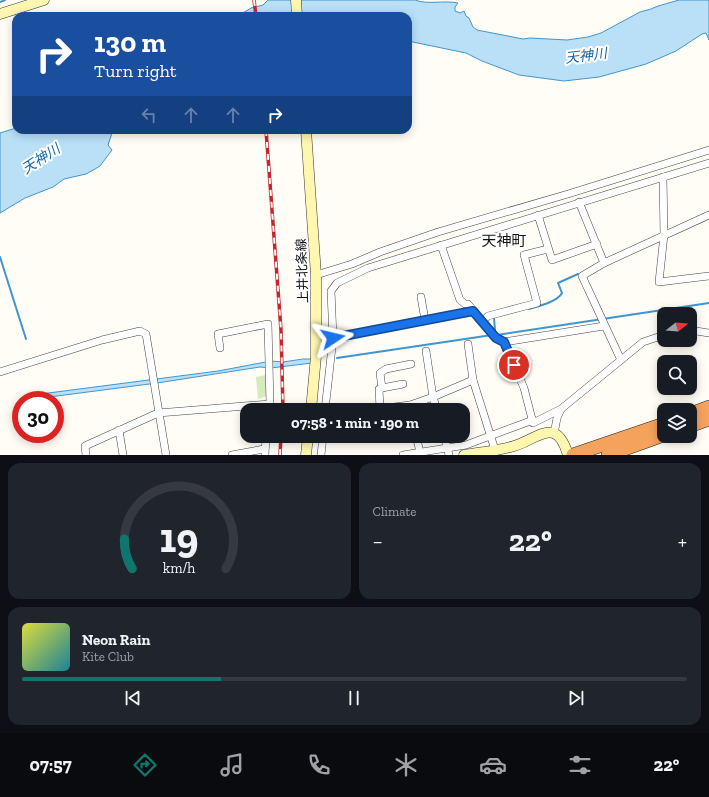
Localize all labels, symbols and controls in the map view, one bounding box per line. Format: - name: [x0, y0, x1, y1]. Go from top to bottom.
- text: 130 m: [94, 26, 166, 59]
- icon: right: [28, 28, 80, 80]
- water label: 天神川: [564, 45, 610, 67]
- text: Turn right: [94, 60, 176, 82]
- icon: left: [138, 104, 160, 126]
- icon: ahead: [180, 104, 202, 126]
- icon: ahead: [222, 104, 244, 126]
- icon: right: [264, 104, 286, 126]
- water label: 天神川: [19, 139, 65, 178]
- district label: 天神町: [481, 232, 527, 250]
- street label: 上井北条線: [293, 238, 311, 304]
- north arrow: [657, 307, 697, 347]
- map controls: [657, 307, 697, 443]
- position arrow: [312, 317, 354, 359]
- pin: [497, 348, 531, 382]
- icon: arrive: [503, 354, 525, 376]
- button: search: [657, 355, 697, 395]
- speed limit sign: 30: [12, 391, 64, 443]
- button: layers: [657, 403, 697, 443]
- text: 07:58 · 1 min · 190 m: [291, 414, 419, 432]
- text: Climate: [373, 504, 416, 519]
- text: 19: [160, 513, 199, 563]
- text: 22°: [509, 523, 552, 559]
- text: −: [373, 528, 383, 555]
- text: +: [678, 528, 687, 555]
- text: km/h: [163, 560, 196, 577]
- text: Neon Rain: [82, 631, 150, 649]
- text: Kite Club: [82, 649, 134, 664]
- icon: previous: [122, 687, 144, 709]
- icon: pause: [343, 687, 365, 709]
- icon: next: [565, 687, 587, 709]
- icon: directions: [131, 751, 159, 779]
- icon: music: [218, 751, 246, 779]
- icon: phone: [305, 751, 333, 779]
- icon: climate: [392, 751, 420, 779]
- icon: car: [479, 751, 507, 779]
- icon: filters: [566, 751, 594, 779]
- text: 07:57: [30, 754, 72, 776]
- text: 22°: [654, 754, 679, 776]

